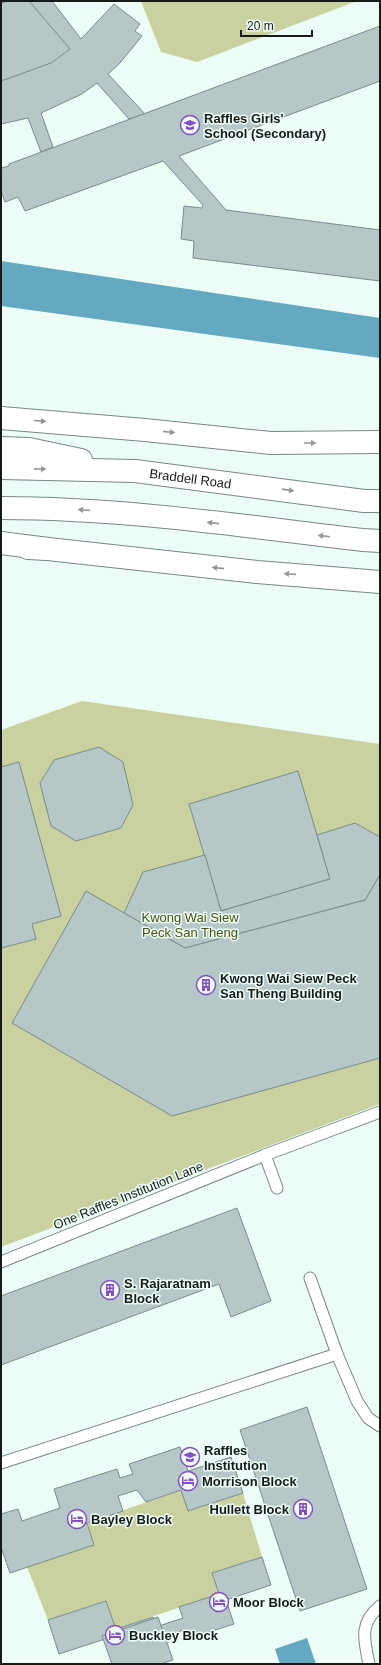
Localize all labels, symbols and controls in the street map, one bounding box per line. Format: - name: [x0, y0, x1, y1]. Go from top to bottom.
- scale bar: [241, 12, 312, 38]
- text: 20 m: [247, 19, 274, 33]
- place label: Raffles Girls' School (Secondary): [204, 111, 326, 141]
- school or university icon: Raffles Girls' School (Secondary): [179, 114, 201, 136]
- one-way arrow: [34, 417, 46, 424]
- one-way arrow: [163, 429, 175, 435]
- one-way arrow: [304, 440, 317, 446]
- one-way arrow: [34, 466, 47, 472]
- street label: Braddell Road: [149, 466, 232, 492]
- one-way arrow: [282, 487, 295, 493]
- one-way arrow: [78, 507, 90, 514]
- one-way arrow: [207, 519, 219, 526]
- one-way arrow: [318, 533, 330, 539]
- one-way arrow: [212, 565, 224, 571]
- one-way arrow: [284, 571, 296, 578]
- park label: Kwong Wai Siew Peck San Theng: [141, 910, 239, 940]
- place label: Kwong Wai Siew Peck San Theng Building: [220, 971, 358, 1001]
- building icon: Kwong Wai Siew Peck San Theng Building: [195, 974, 217, 996]
- street label: One Raffles Institution Lane: [51, 1159, 205, 1232]
- place label: S. Rajaratnam Block: [124, 1276, 211, 1306]
- building icon: S. Rajaratnam Block: [99, 1279, 121, 1301]
- place label: Raffles Institution: [204, 1443, 267, 1473]
- school or university icon: Raffles Institution: [179, 1446, 201, 1468]
- hotel icon: Morrison Block: [177, 1470, 199, 1492]
- place label: Morrison Block: [202, 1474, 297, 1489]
- building icon: Hullett Block: [292, 1498, 314, 1520]
- place label: Hullett Block: [210, 1502, 290, 1517]
- hotel icon: Bayley Block: [66, 1508, 88, 1530]
- place label: Bayley Block: [91, 1512, 173, 1527]
- hotel icon: Moor Block: [208, 1591, 230, 1613]
- place label: Moor Block: [233, 1595, 305, 1610]
- hotel icon: Buckley Block: [104, 1624, 126, 1646]
- place label: Buckley Block: [129, 1628, 219, 1643]

